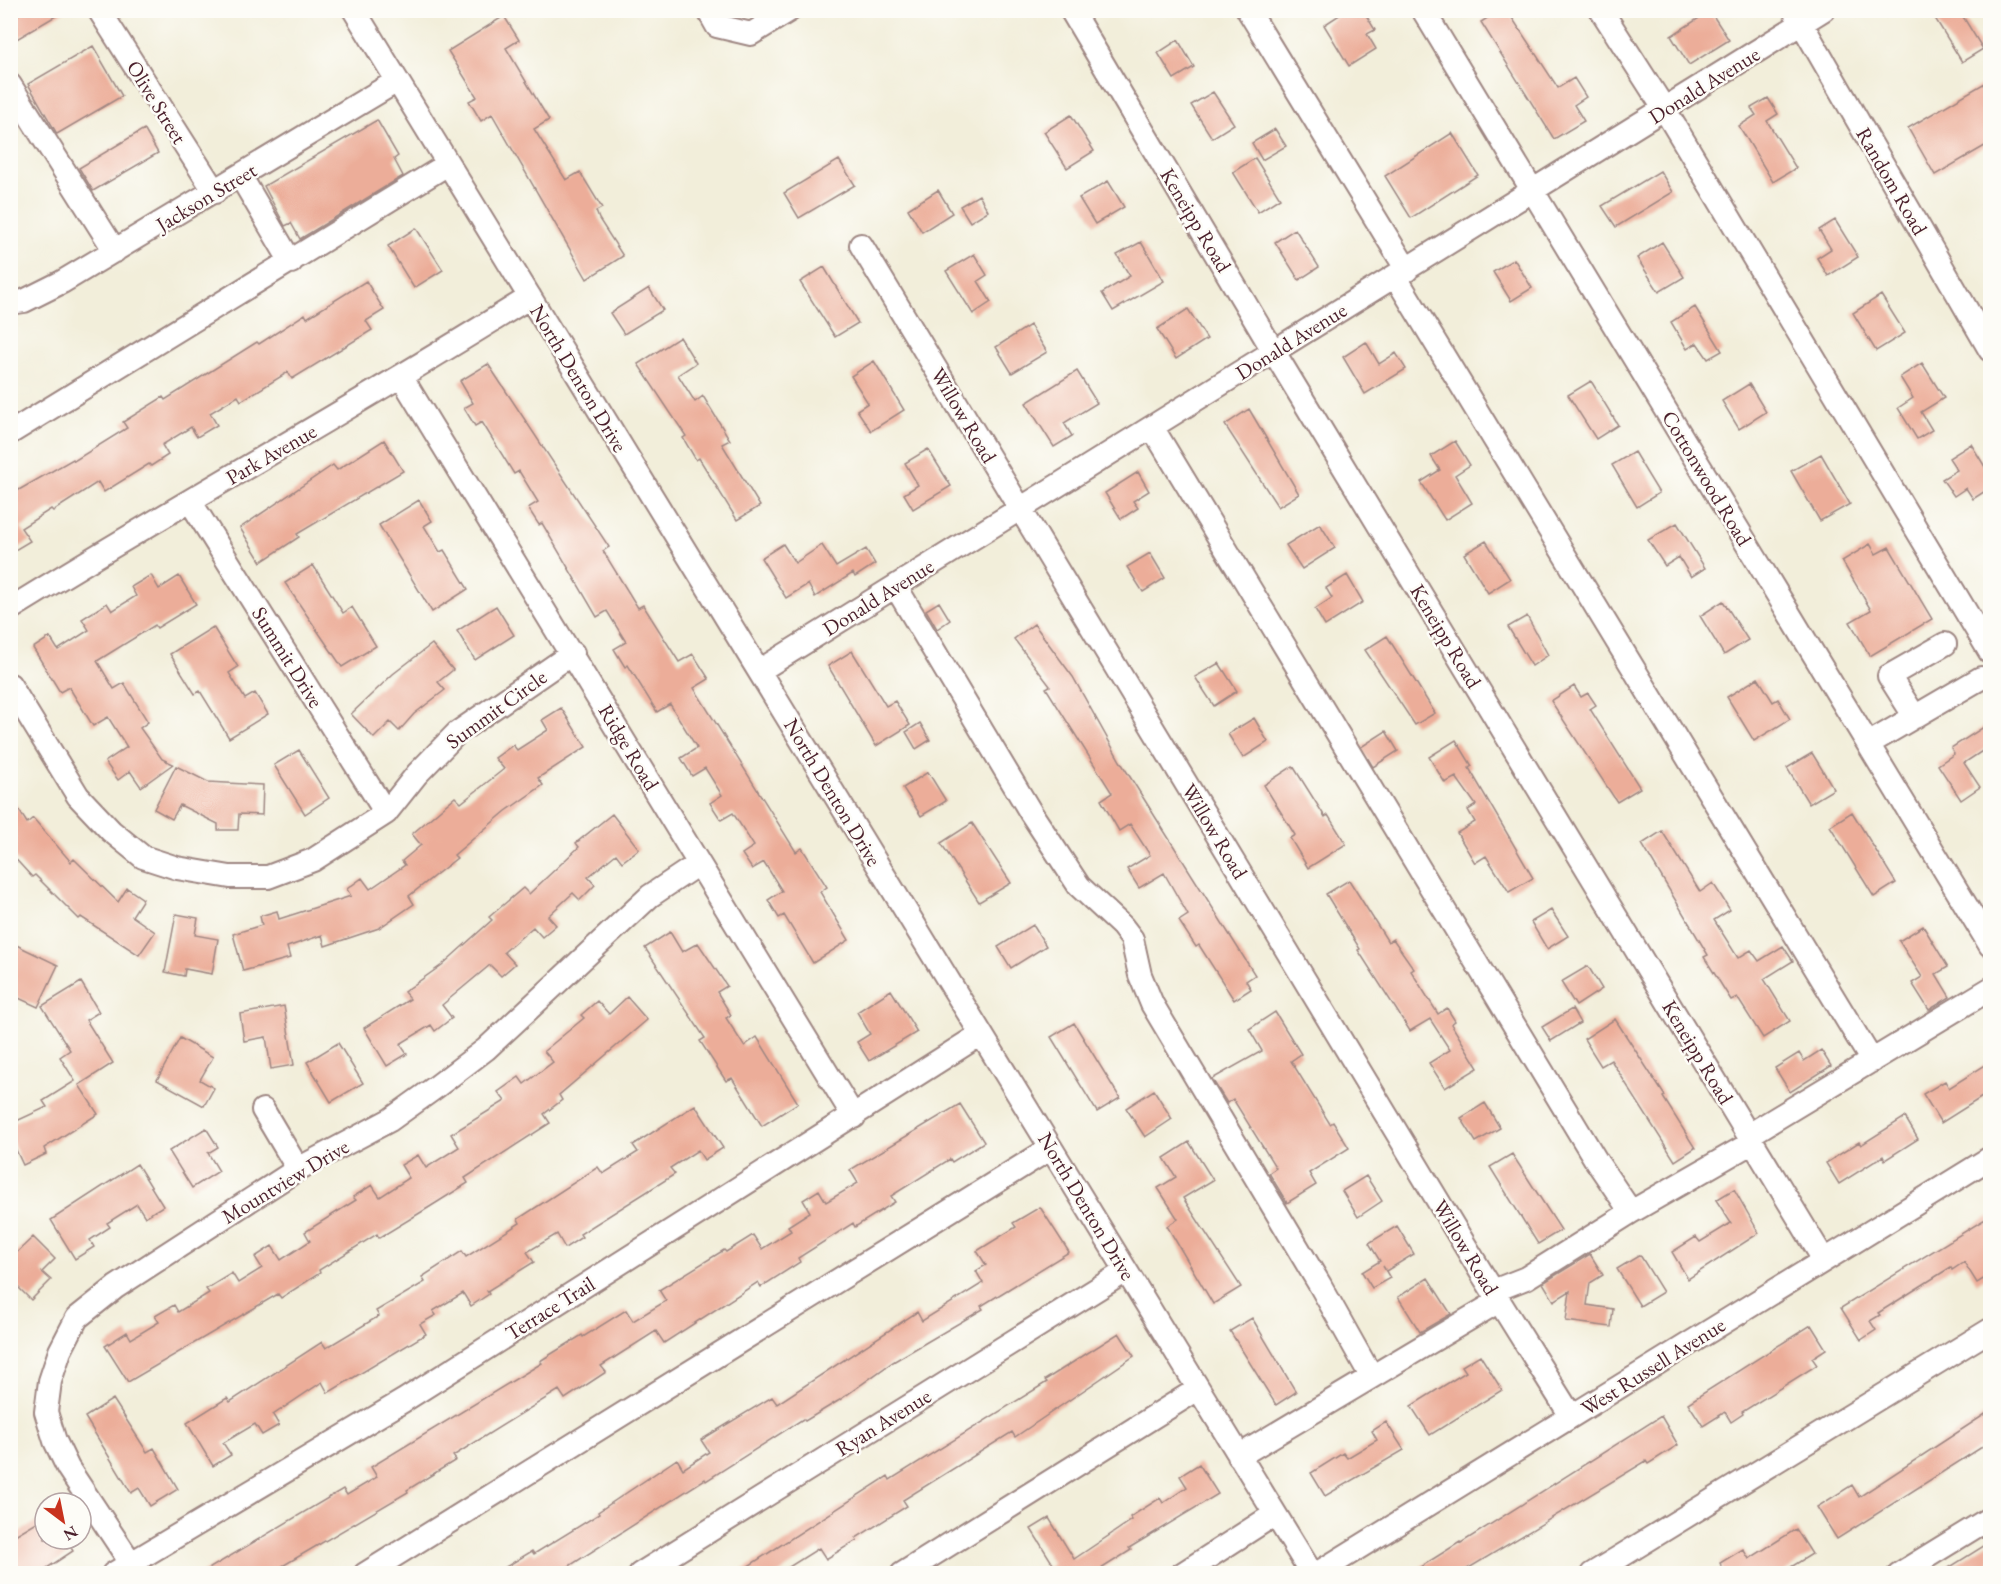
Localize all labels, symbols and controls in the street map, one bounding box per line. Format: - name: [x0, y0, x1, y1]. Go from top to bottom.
- street label: Donald Avenue: [1643, 40, 1765, 130]
- street label: Olive Street: [121, 55, 193, 149]
- street label: Random Road: [1850, 122, 1934, 240]
- street label: Jackson Street: [149, 156, 262, 239]
- street label: Keneipp Road: [1154, 163, 1238, 277]
- street label: Donald Avenue: [1230, 296, 1352, 386]
- street label: North Denton Drive: [524, 299, 634, 457]
- street label: Willow Road: [925, 362, 1003, 468]
- street label: Cottonwood Road: [1656, 406, 1758, 551]
- street label: Park Avenue: [221, 417, 321, 491]
- street label: Donald Avenue: [817, 552, 939, 642]
- street label: Keneipp Road: [1404, 579, 1488, 693]
- street label: Summit Drive: [246, 601, 330, 713]
- street label: Summit Circle: [440, 663, 552, 755]
- street label: Ridge Road: [593, 699, 666, 796]
- street label: North Denton Drive: [778, 713, 888, 871]
- street label: Willow Road: [1176, 778, 1254, 884]
- street label: Keneipp Road: [1656, 995, 1740, 1109]
- street label: North Denton Drive: [1032, 1127, 1142, 1285]
- street label: Mountview Drive: [216, 1132, 354, 1230]
- street label: Willow Road: [1427, 1194, 1505, 1300]
- street label: Terrace Trail: [500, 1270, 600, 1346]
- street label: West Russell Avenue: [1576, 1311, 1730, 1421]
- street label: Ryan Avenue: [830, 1382, 936, 1462]
- north arrow: [33, 1491, 93, 1551]
- text: N: [60, 1521, 82, 1546]

